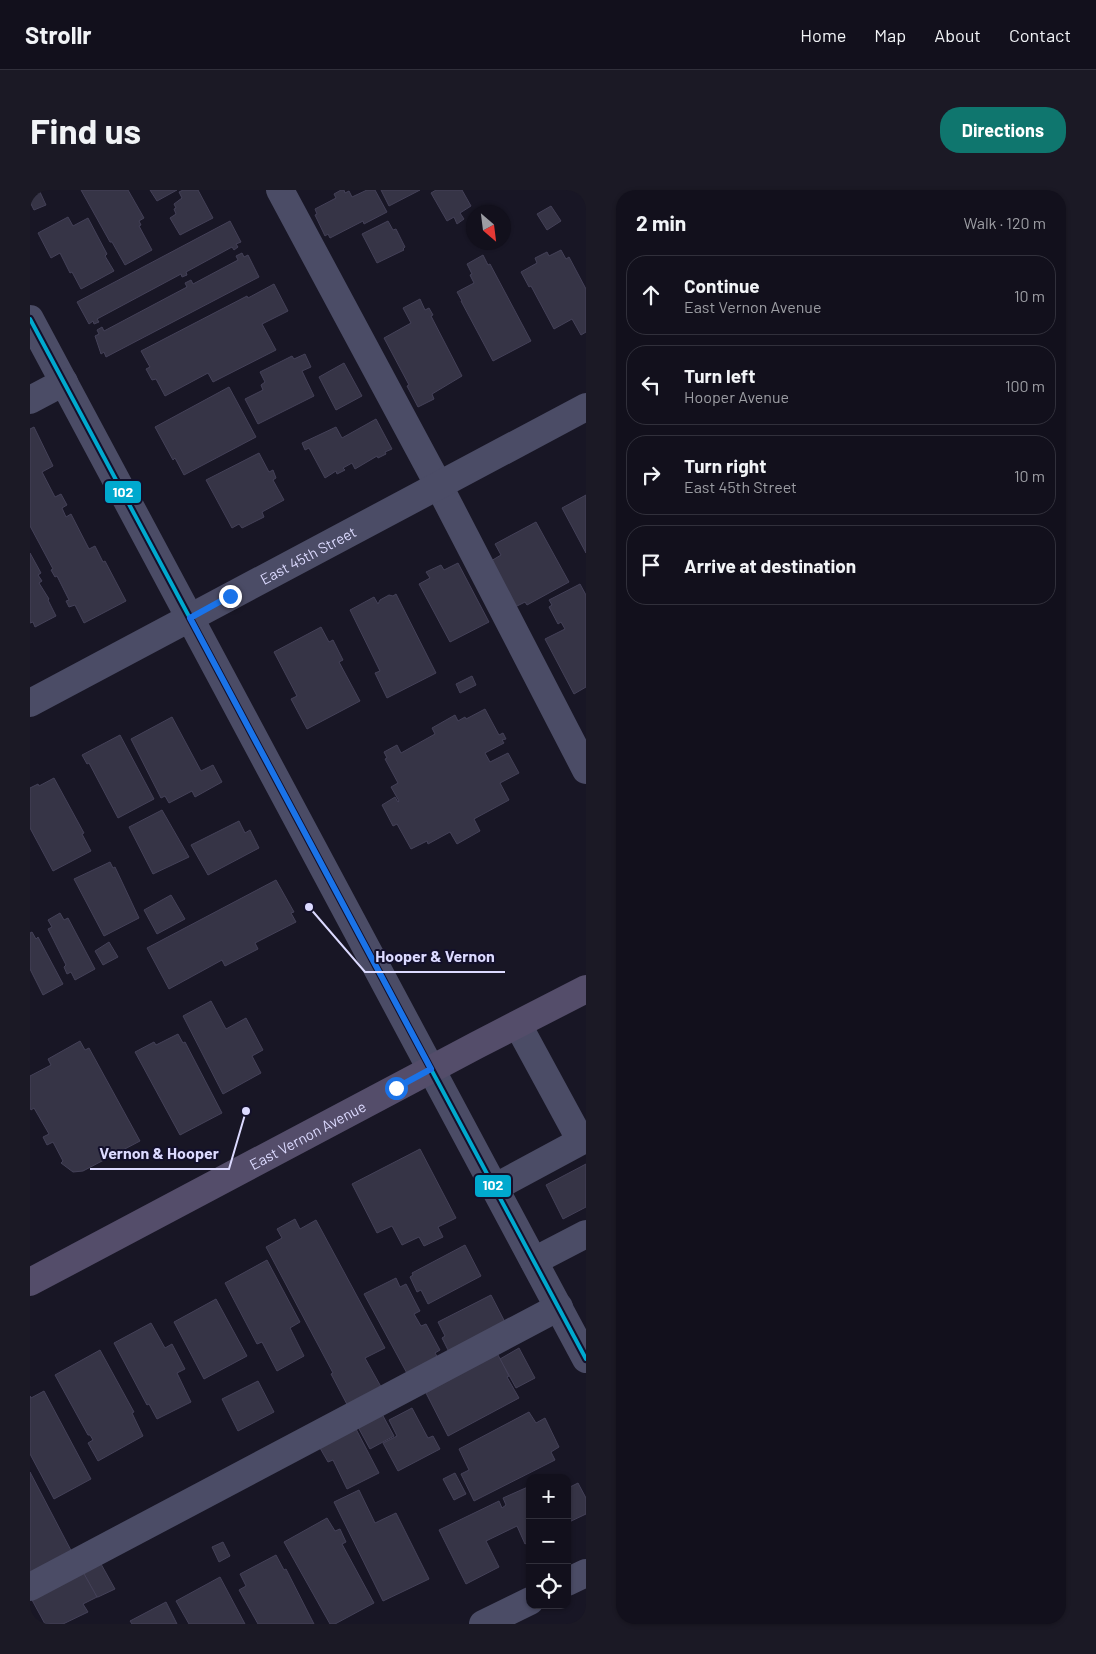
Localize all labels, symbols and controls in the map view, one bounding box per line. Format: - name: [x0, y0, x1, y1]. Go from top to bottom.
- text: Strollr: [25, 20, 92, 49]
- text: Home: [800, 24, 846, 46]
- text: Map: [874, 24, 906, 46]
- text: About: [934, 24, 981, 46]
- text: Contact: [1009, 24, 1071, 46]
- button: Directions: [940, 107, 1066, 153]
- text: Find us: [30, 109, 141, 151]
- north arrow: [466, 205, 511, 250]
- text: 2 min: [636, 210, 686, 235]
- text: Walk · 120 m: [963, 213, 1046, 232]
- text: Continue: [684, 274, 760, 297]
- icon: ahead: [637, 281, 665, 309]
- text: 10 m: [1014, 286, 1045, 305]
- text: East Vernon Avenue: [684, 297, 821, 316]
- text: Turn left: [684, 364, 755, 387]
- icon: left: [637, 371, 665, 399]
- text: 100 m: [1005, 376, 1045, 395]
- text: Hooper Avenue: [684, 387, 789, 406]
- text: Turn right: [684, 454, 766, 477]
- icon: right: [637, 461, 665, 489]
- text: 10 m: [1014, 466, 1045, 485]
- text: East 45th Street: [684, 477, 797, 496]
- line badge: 102: [104, 480, 142, 504]
- text: 102: [113, 483, 134, 500]
- street label: East 45th Street: [257, 522, 359, 588]
- icon: arrive: [637, 551, 665, 579]
- text: Arrive at destination: [684, 554, 856, 577]
- route end: [219, 585, 242, 608]
- callout: Hooper & Vernon: [365, 941, 505, 972]
- text: Hooper & Vernon: [375, 946, 495, 965]
- route start: [385, 1077, 408, 1100]
- street label: East Vernon Avenue: [246, 1097, 369, 1173]
- callout: Vernon & Hooper: [90, 1138, 229, 1169]
- text: Vernon & Hooper: [99, 1143, 219, 1162]
- line badge: 102: [474, 1174, 512, 1198]
- text: 102: [483, 1176, 504, 1193]
- map controls: [526, 1474, 571, 1609]
- button: +: [526, 1474, 571, 1519]
- button: −: [526, 1519, 571, 1564]
- button: locate: [526, 1564, 571, 1609]

